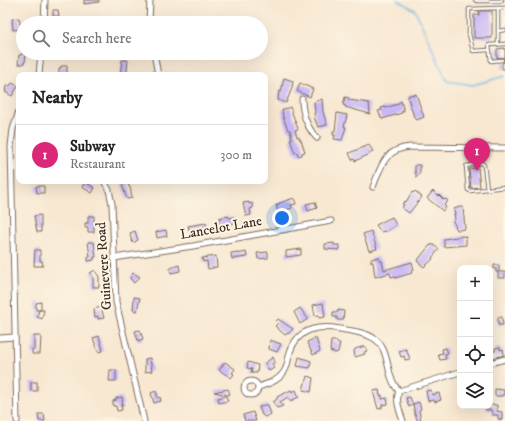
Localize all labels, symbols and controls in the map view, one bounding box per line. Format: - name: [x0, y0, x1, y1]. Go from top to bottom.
- search box: [16, 16, 268, 60]
- icon: search: [30, 27, 52, 49]
- text: Search here: [62, 29, 131, 48]
- text: Nearby: [32, 87, 82, 109]
- text: Subway: [70, 137, 115, 156]
- pin: 1: [464, 138, 490, 171]
- text: 1: [43, 147, 47, 163]
- text: 300 m: [221, 147, 252, 163]
- text: Restaurant: [70, 156, 126, 172]
- your location: [272, 208, 292, 228]
- street label: Lancelot Lane: [179, 212, 263, 244]
- street label: Guinevere Road: [92, 221, 116, 311]
- map controls: [457, 265, 493, 409]
- button: +: [457, 265, 493, 301]
- button: −: [457, 301, 493, 337]
- button: locate: [457, 337, 493, 373]
- button: layers: [457, 373, 493, 409]

